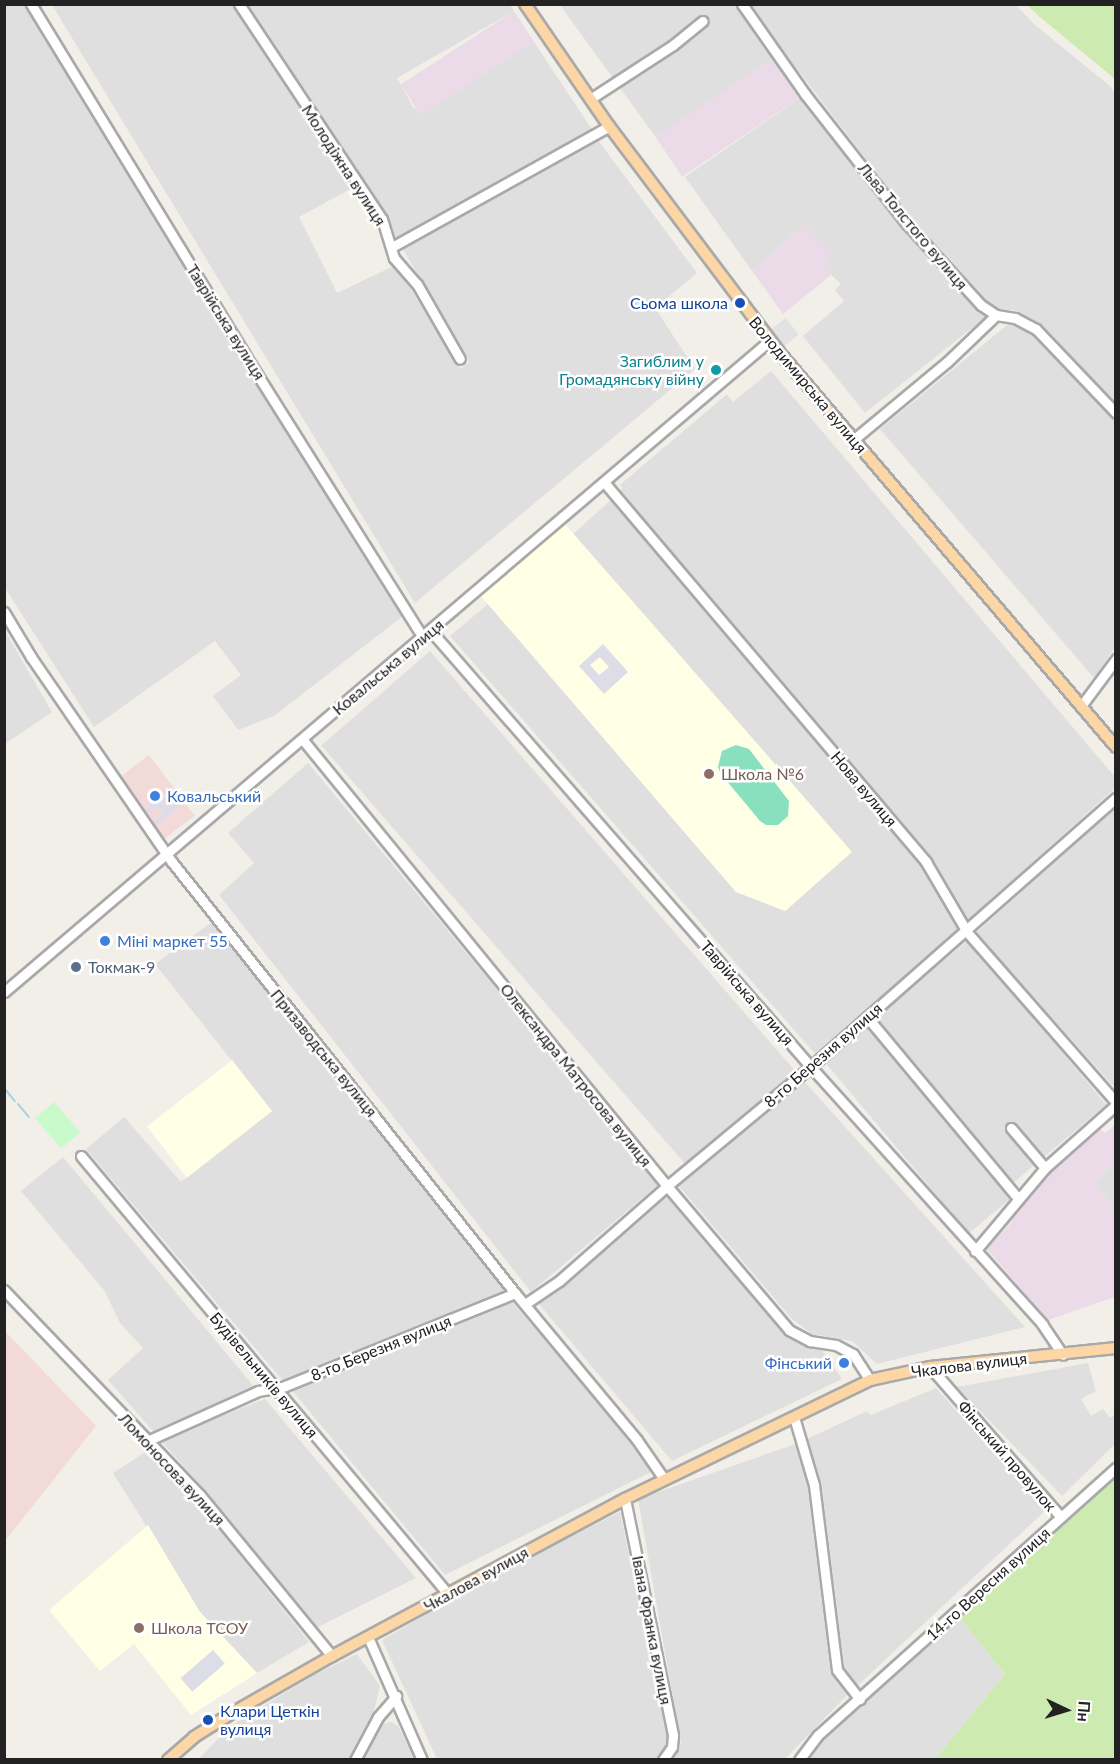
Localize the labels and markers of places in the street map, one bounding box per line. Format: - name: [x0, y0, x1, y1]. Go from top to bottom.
- place label: Сьома школа: [630, 293, 728, 313]
- marker: Сьома школа: [733, 296, 747, 310]
- place label: Загиблим у Громадянську війну: [559, 351, 704, 389]
- marker: Загиблим у Громадянську війну: [709, 363, 723, 377]
- place label: Школа №6: [721, 764, 804, 784]
- marker: Школа №6: [702, 767, 716, 781]
- place label: Ковальський: [167, 786, 261, 806]
- marker: Ковальський: [148, 789, 162, 803]
- place label: Міні маркет 55: [117, 931, 228, 951]
- marker: Міні маркет 55: [98, 934, 112, 948]
- place label: Токмак-9: [88, 957, 155, 977]
- marker: Токмак-9: [69, 960, 83, 974]
- place label: Фінський: [765, 1353, 832, 1373]
- marker: Фінський: [837, 1356, 851, 1370]
- place label: Школа ТСОУ: [151, 1618, 248, 1638]
- marker: Школа ТСОУ: [132, 1621, 146, 1635]
- place label: Клари Цеткін вулиця: [220, 1701, 320, 1739]
- marker: Клари Цеткін вулиця: [201, 1713, 215, 1727]

